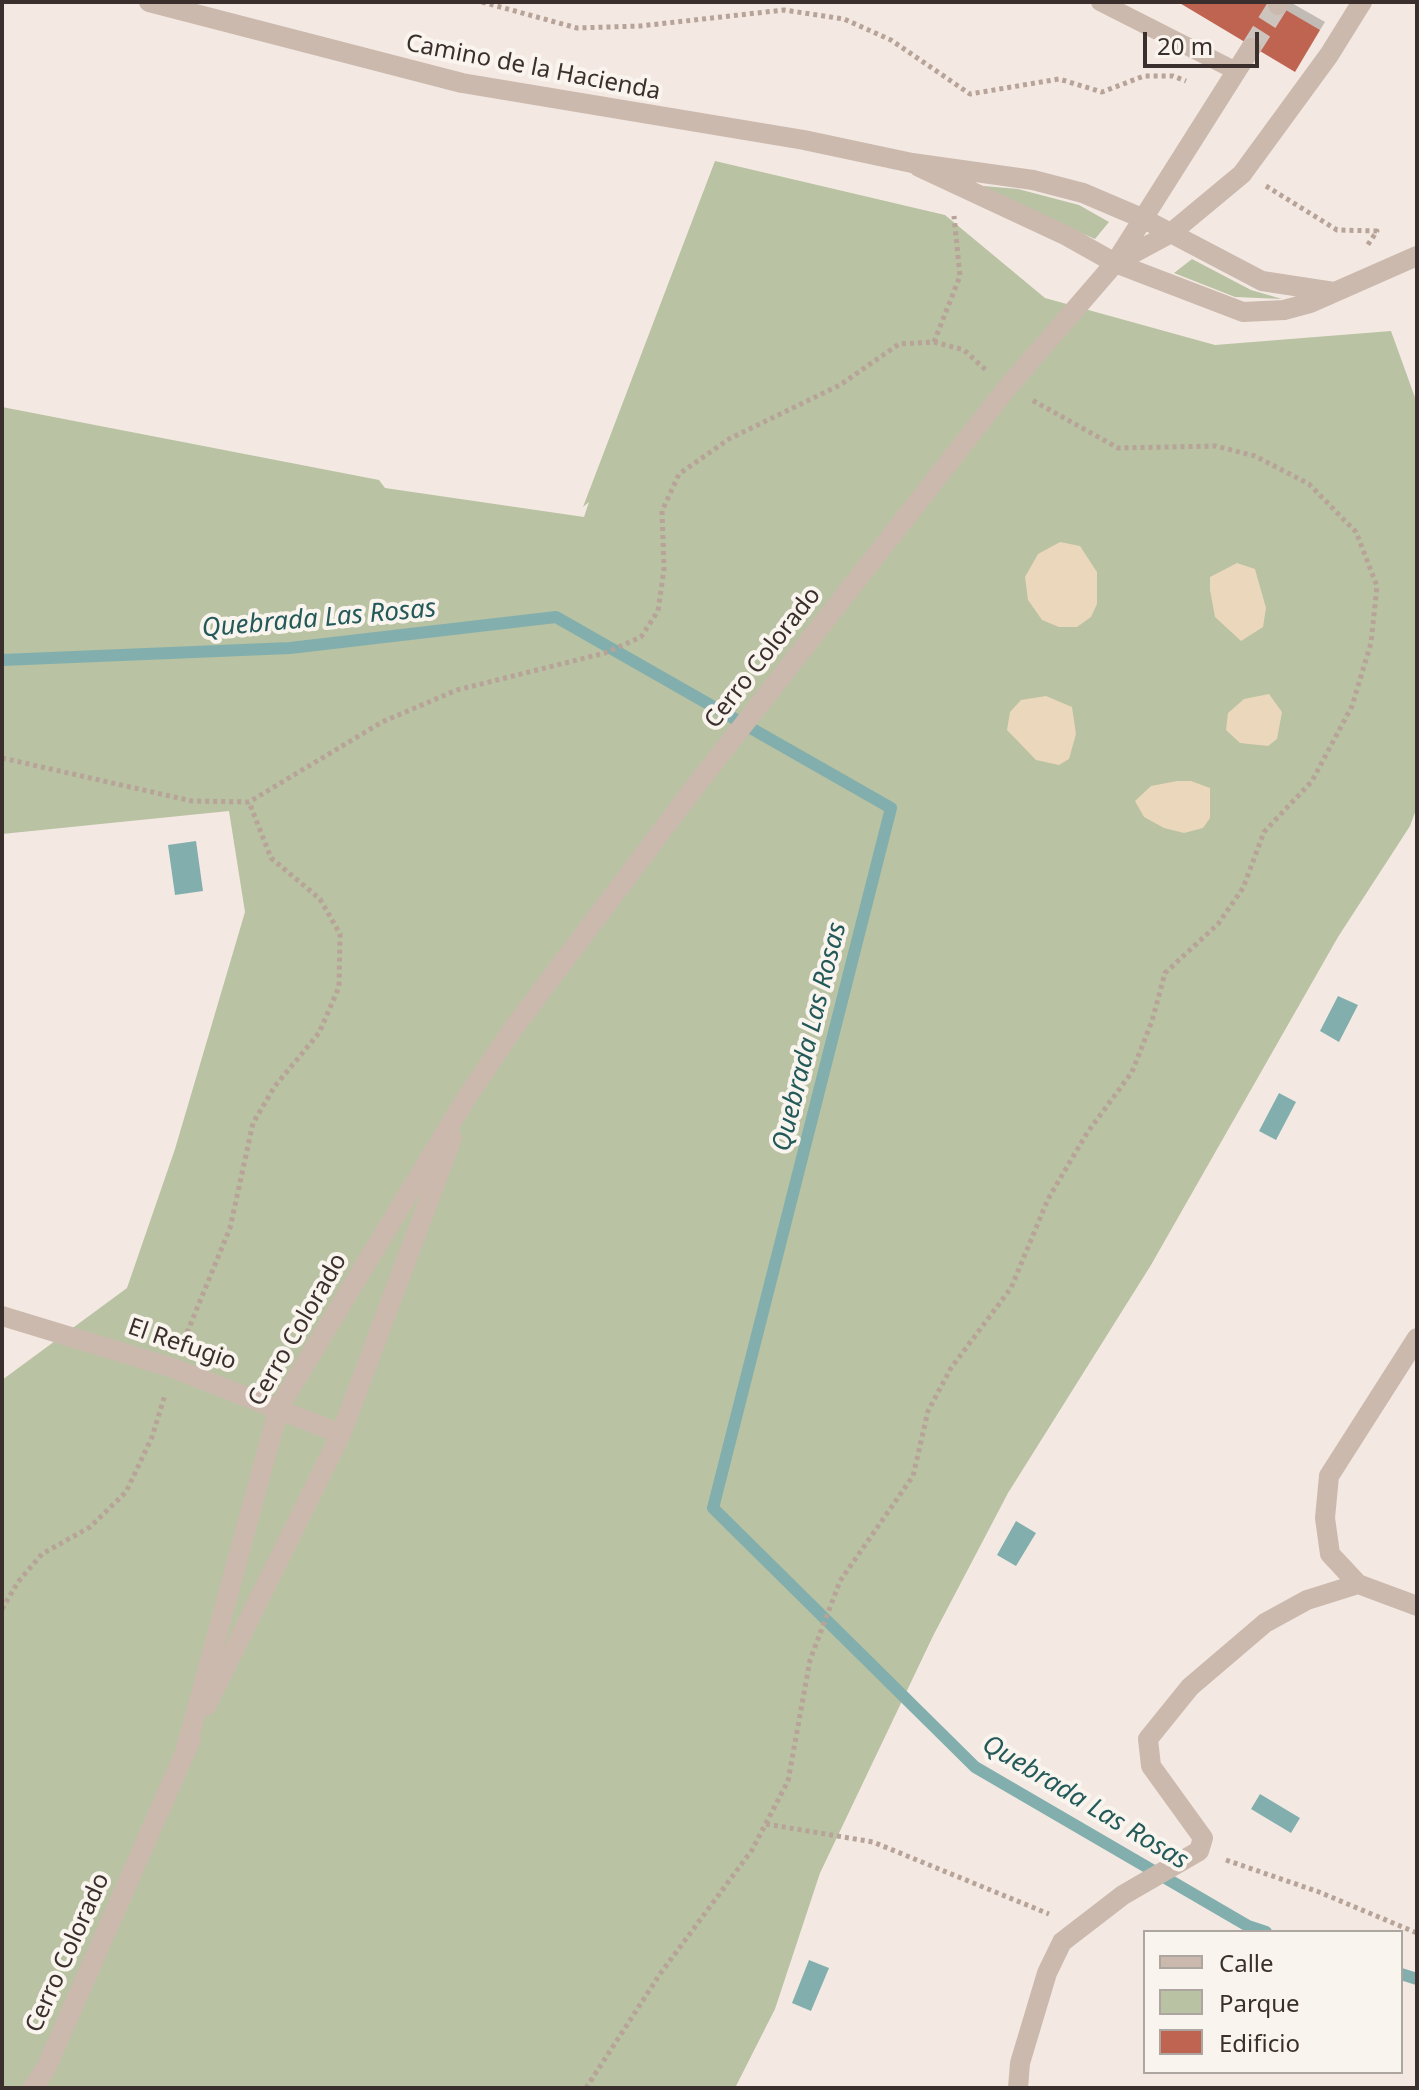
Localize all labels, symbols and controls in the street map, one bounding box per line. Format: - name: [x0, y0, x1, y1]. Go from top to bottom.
- scale bar: [1147, 16, 1263, 66]
- street label: Camino de la Hacienda: [403, 29, 663, 107]
- text: 20 m: [1157, 29, 1213, 62]
- street label: Cerro Colorado: [699, 582, 827, 734]
- water label: Quebrada Las Rosas: [201, 593, 437, 645]
- water label: Quebrada Las Rosas: [766, 919, 854, 1155]
- street label: Cerro Colorado: [243, 1249, 353, 1411]
- street label: El Refugio: [124, 1313, 240, 1377]
- water label: Quebrada Las Rosas: [976, 1729, 1194, 1877]
- street label: Cerro Colorado: [20, 1869, 116, 2037]
- legend: [1143, 1930, 1403, 2074]
- text: Calle: [1219, 1946, 1274, 1979]
- text: Parque: [1219, 1986, 1300, 2019]
- text: Edificio: [1219, 2026, 1300, 2059]

